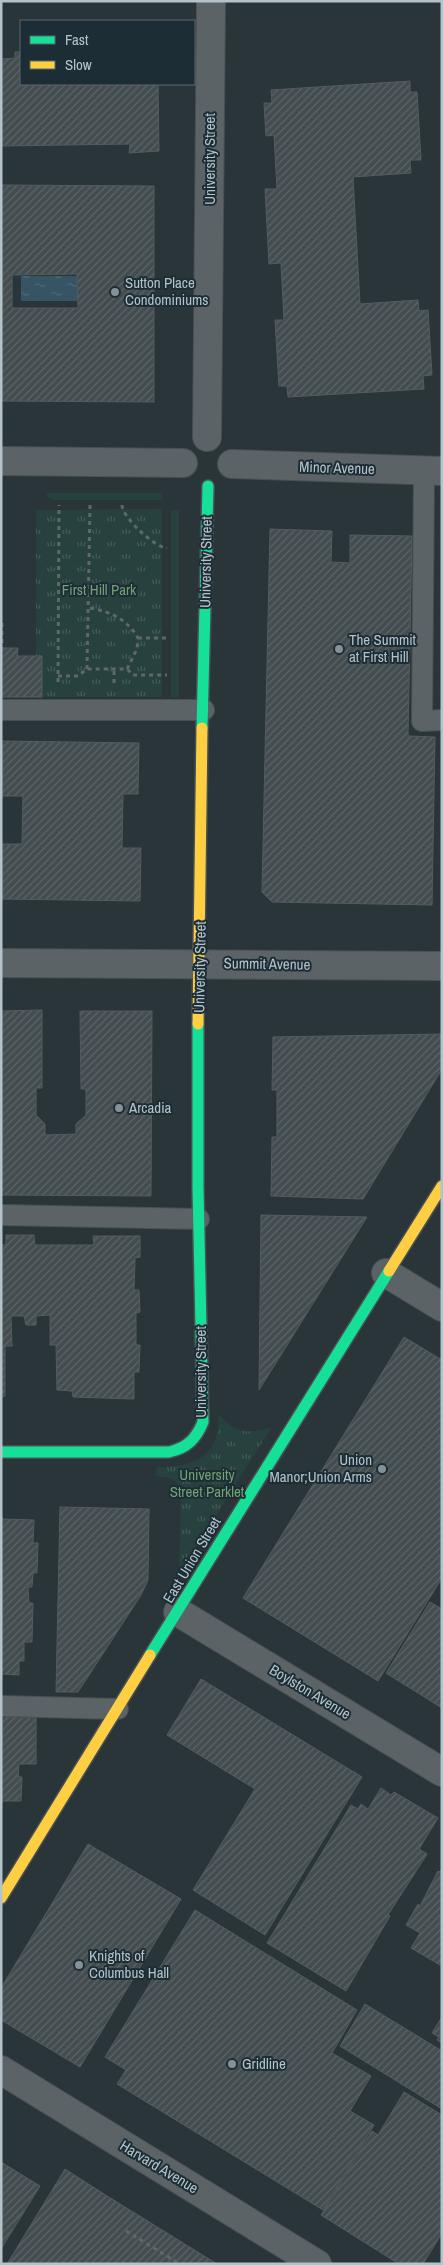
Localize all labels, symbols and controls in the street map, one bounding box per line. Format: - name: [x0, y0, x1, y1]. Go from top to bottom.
- legend: [20, 20, 195, 85]
- text: Fast: [65, 29, 89, 50]
- text: Slow: [65, 54, 92, 75]
- street label: University Street: [199, 113, 220, 205]
- place label: Sutton Place Condominiums: [125, 272, 208, 310]
- marker: Sutton Place Condominiums: [109, 286, 121, 298]
- street label: Minor Avenue: [299, 456, 375, 479]
- street label: University Street: [194, 515, 217, 608]
- park label: First Hill Park: [62, 579, 137, 600]
- place label: The Summit at First Hill: [349, 629, 417, 667]
- marker: The Summit at First Hill: [333, 643, 345, 655]
- street label: University Street: [188, 920, 211, 1013]
- street label: Summit Avenue: [224, 952, 311, 975]
- place label: Arcadia: [128, 1097, 172, 1118]
- marker: Arcadia: [113, 1102, 125, 1114]
- street label: University Street: [190, 1326, 211, 1418]
- place label: Union Manor;Union Arms: [269, 1449, 372, 1487]
- marker: Union Manor;Union Arms: [376, 1463, 388, 1475]
- park label: University Street Parklet: [170, 1464, 245, 1502]
- street label: East Union Street: [158, 1512, 226, 1607]
- street label: Boylston Avenue: [266, 1659, 355, 1724]
- place label: Knights of Columbus Hall: [89, 1945, 169, 1983]
- marker: Knights of Columbus Hall: [73, 1959, 85, 1971]
- place label: Gridline: [242, 2053, 286, 2074]
- marker: Gridline: [226, 2058, 238, 2070]
- street label: Harvard Avenue: [116, 2135, 203, 2198]

